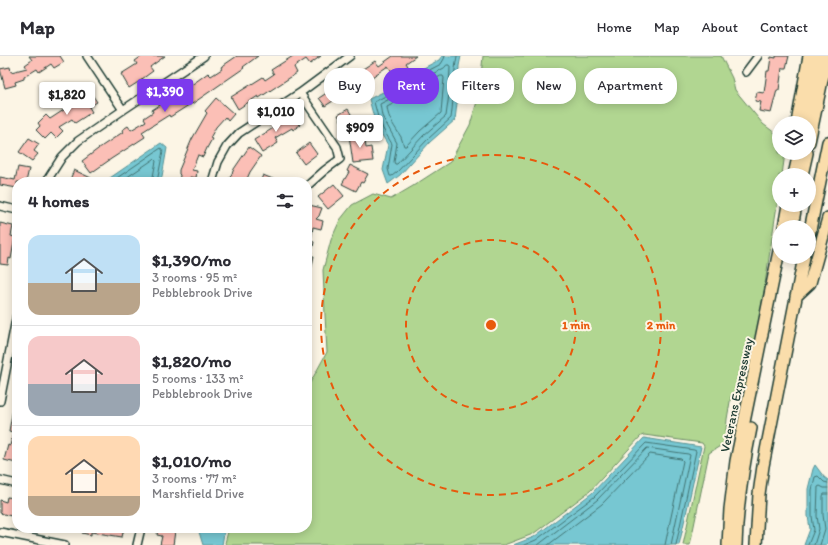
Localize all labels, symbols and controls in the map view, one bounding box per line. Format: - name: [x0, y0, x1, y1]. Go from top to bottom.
- text: Map: [20, 16, 55, 39]
- text: Home: [597, 19, 632, 36]
- text: Map: [654, 19, 680, 36]
- text: About: [702, 19, 738, 36]
- text: Contact: [760, 19, 808, 36]
- chip: Buy: [324, 68, 375, 104]
- chip: Rent: [383, 68, 439, 104]
- chip: Filters: [447, 68, 514, 104]
- chip: New: [522, 68, 576, 104]
- chip: Apartment: [584, 68, 677, 104]
- pin: $1,390: [132, 79, 198, 113]
- pin: $1,820: [34, 82, 100, 116]
- text: $1,390: [146, 84, 184, 99]
- text: $1,820: [48, 87, 86, 102]
- pin: $1,010: [243, 99, 309, 133]
- text: $1,010: [257, 104, 295, 119]
- pin: $909: [336, 115, 384, 149]
- map controls: [772, 116, 816, 264]
- button: layers: [772, 116, 816, 160]
- text: $909: [346, 120, 374, 135]
- button: +: [772, 168, 816, 212]
- icon: filters: [274, 190, 296, 212]
- text: 4 homes: [28, 191, 89, 211]
- button: −: [772, 220, 816, 264]
- text: $1,390/mo: [152, 250, 231, 270]
- icon: home: [60, 251, 108, 299]
- text: 3 rooms · 95 m²: [152, 270, 237, 285]
- text: Pebblebrook Drive: [152, 285, 253, 300]
- centre of rings: [484, 318, 498, 332]
- text: 1 min: [562, 318, 591, 332]
- text: 2 min: [647, 318, 676, 332]
- street label: Veterans Expressway: [717, 336, 756, 454]
- text: $1,820/mo: [152, 351, 231, 371]
- icon: home: [60, 352, 108, 400]
- text: 5 rooms · 133 m²: [152, 371, 244, 386]
- text: Pebblebrook Drive: [152, 386, 253, 401]
- text: $1,010/mo: [152, 451, 231, 471]
- icon: home: [60, 452, 108, 500]
- text: 3 rooms · 77 m²: [152, 471, 237, 486]
- text: Marshfield Drive: [152, 486, 244, 501]

